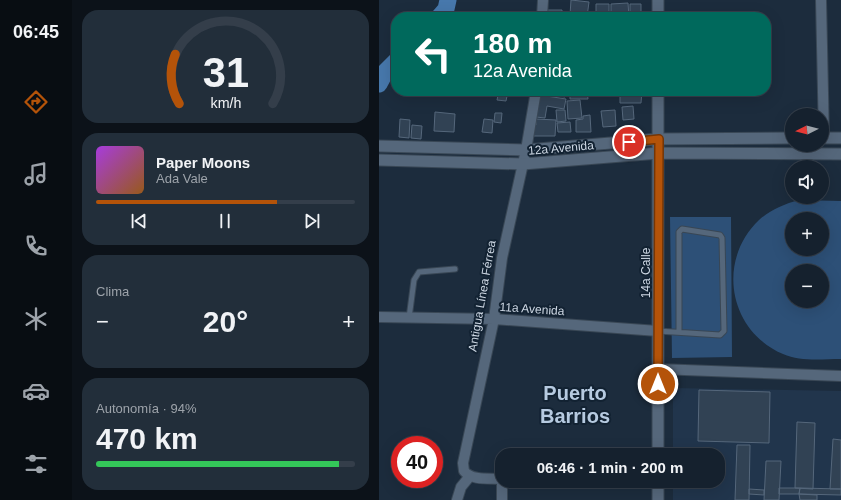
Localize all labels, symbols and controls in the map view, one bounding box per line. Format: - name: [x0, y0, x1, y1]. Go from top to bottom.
- text: 06:45: [13, 22, 59, 42]
- icon: left: [407, 28, 459, 80]
- text: 180 m: [473, 28, 552, 59]
- text: 31: [202, 49, 249, 96]
- text: 12a Avenida: [473, 61, 572, 81]
- icon: directions: [22, 88, 50, 116]
- text: km/h: [210, 95, 241, 111]
- north arrow: [785, 108, 829, 152]
- map controls: [785, 108, 829, 308]
- pin: [612, 125, 646, 159]
- icon: arrive: [618, 131, 640, 153]
- street label: 12a Avenida: [528, 138, 595, 158]
- text: Paper Moons: [156, 154, 250, 171]
- icon: music: [22, 160, 50, 188]
- button: sound: [785, 160, 829, 204]
- text: Ada Vale: [156, 171, 208, 186]
- icon: previous: [128, 210, 150, 232]
- icon: pause: [214, 210, 236, 232]
- icon: next: [301, 210, 323, 232]
- button: +: [785, 212, 829, 256]
- icon: phone: [22, 232, 50, 260]
- street label: Antigua Línea Férrea: [465, 239, 499, 353]
- street label: 14a Calle: [639, 247, 653, 298]
- button: −: [785, 264, 829, 308]
- text: Clima: [96, 284, 129, 299]
- street label: 11a Avenida: [499, 300, 565, 318]
- icon: climate: [22, 305, 50, 333]
- text: 20°: [203, 305, 248, 338]
- text: −: [96, 309, 109, 334]
- text: +: [342, 309, 355, 334]
- position arrow: [637, 363, 679, 405]
- icon: car: [22, 377, 50, 405]
- district label: Puerto Barrios: [540, 382, 610, 427]
- text: Autonomía · 94%: [96, 401, 196, 416]
- text: 470 km: [96, 422, 198, 455]
- speed limit sign: 40: [391, 436, 443, 488]
- icon: filters: [22, 450, 50, 478]
- text: 06:46 · 1 min · 200 m: [537, 459, 683, 476]

